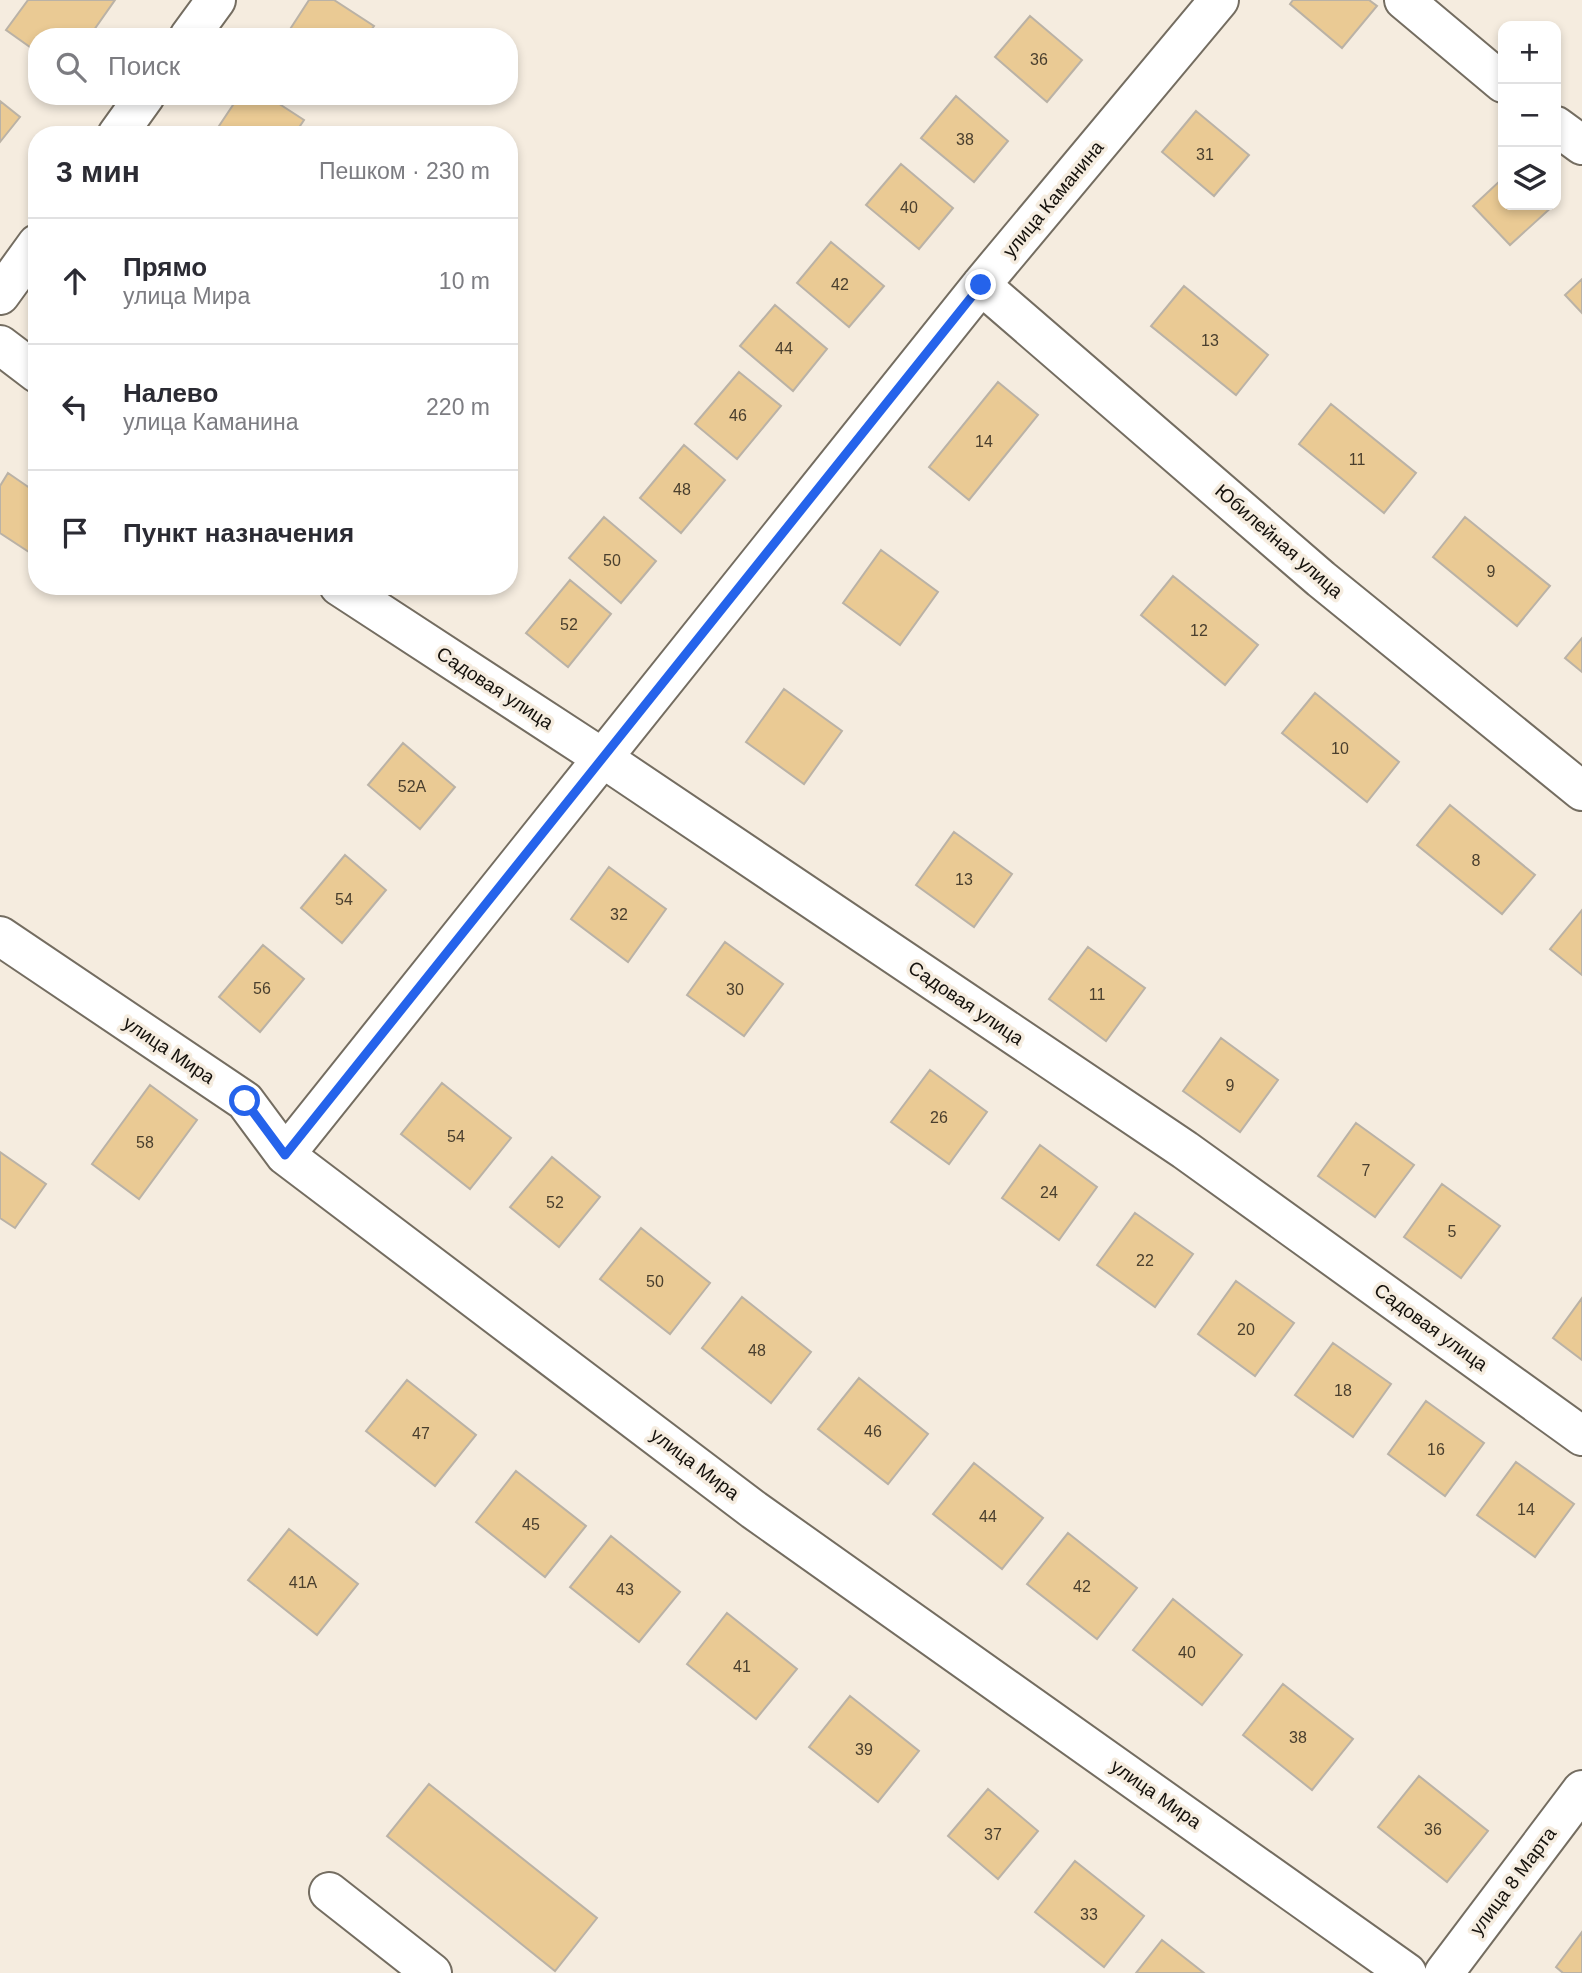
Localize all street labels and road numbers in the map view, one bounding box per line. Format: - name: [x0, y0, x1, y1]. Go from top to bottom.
- street label: улица Каманина: [998, 136, 1108, 261]
- street label: Юбилейная улица: [1211, 480, 1347, 602]
- street label: Садовая улица: [433, 643, 557, 734]
- street label: Садовая улица: [904, 957, 1028, 1050]
- street label: улица Мира: [120, 1012, 219, 1088]
- street label: Садовая улица: [1370, 1279, 1492, 1375]
- street label: улица Мира: [647, 1424, 744, 1504]
- street label: улица Мира: [1107, 1755, 1205, 1833]
- street label: улица 8 Марта: [1466, 1823, 1561, 1939]

